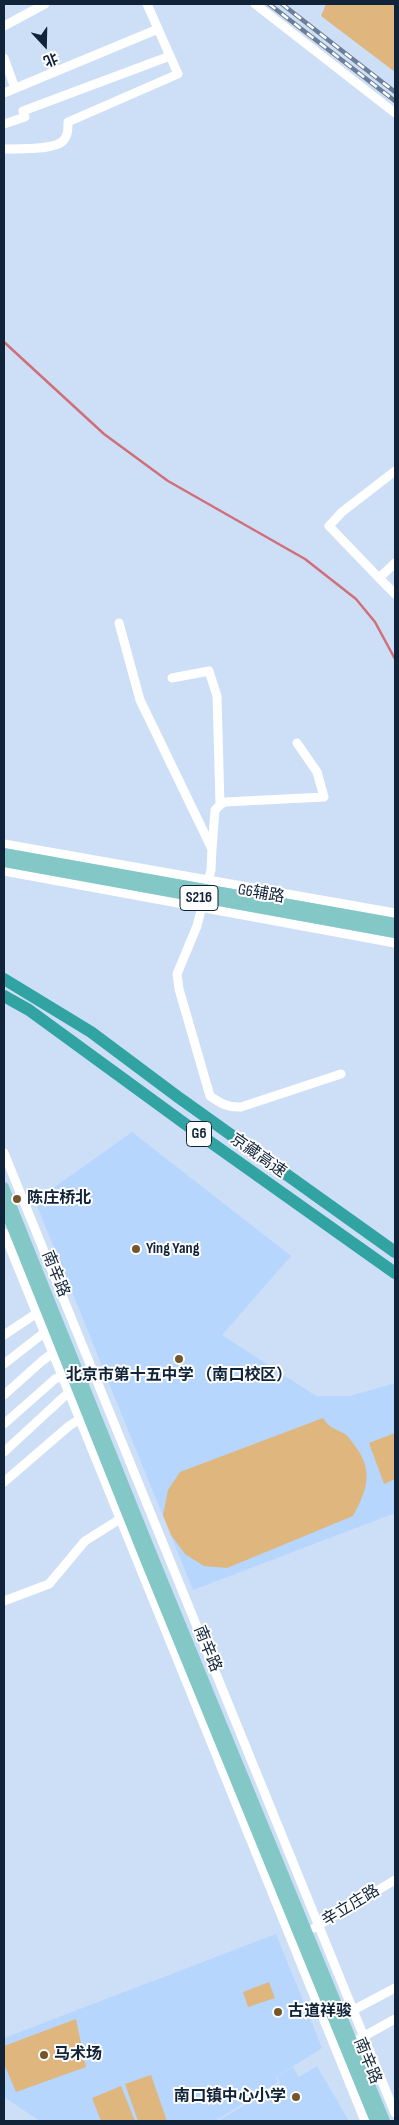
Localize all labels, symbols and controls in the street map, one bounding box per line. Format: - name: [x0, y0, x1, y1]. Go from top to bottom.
- north arrow: [20, 20, 70, 70]
- text: 北: [41, 49, 60, 70]
- street label: G6辅路: [236, 880, 286, 908]
- road number: S216: [180, 886, 218, 910]
- road number: G6: [186, 1122, 212, 1146]
- street label: 京藏高速: [226, 1130, 290, 1182]
- place label: 陈庄桥北: [27, 1189, 91, 1209]
- marker: 陈庄桥北: [11, 1193, 23, 1205]
- place label: Ying Yang: [146, 1239, 199, 1259]
- marker: Ying Yang: [130, 1243, 142, 1255]
- street label: 南辛路: [37, 1248, 73, 1300]
- marker: 北京市第十五中学 （南口校区）: [173, 1353, 185, 1365]
- place label: 北京市第十五中学 （南口校区）: [66, 1366, 292, 1386]
- street label: 南辛路: [189, 1623, 225, 1675]
- street label: 辛立庄路: [319, 1881, 383, 1931]
- place label: 古道祥骏: [288, 2002, 352, 2022]
- marker: 古道祥骏: [272, 2006, 284, 2018]
- street label: 南辛路: [349, 2035, 385, 2087]
- place label: 马术场: [54, 2045, 102, 2065]
- marker: 马术场: [38, 2049, 50, 2061]
- place label: 南口镇中心小学: [174, 2087, 286, 2107]
- marker: 南口镇中心小学: [290, 2091, 302, 2103]

